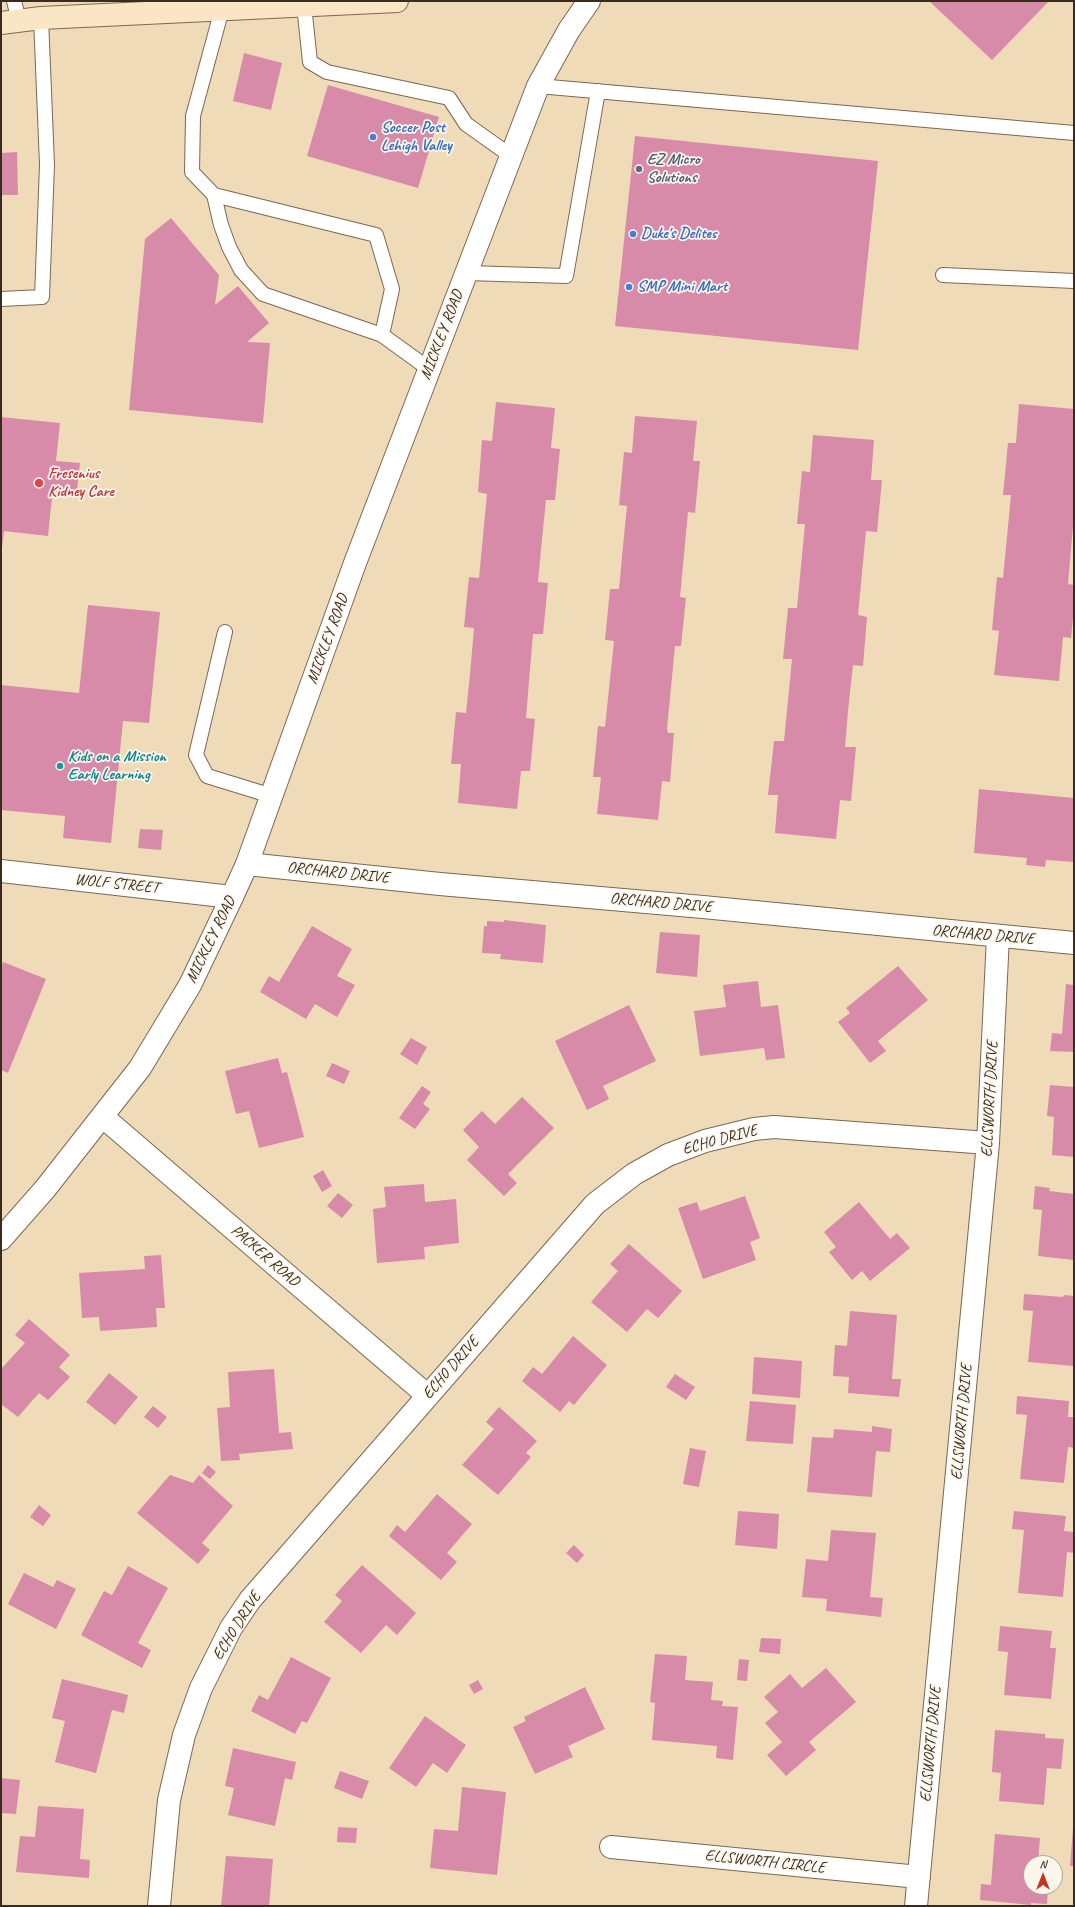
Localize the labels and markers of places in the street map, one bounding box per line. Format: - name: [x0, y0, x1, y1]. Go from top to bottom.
- place label: Soccer Post Lehigh Valley: [381, 118, 452, 156]
- marker: Soccer Post Lehigh Valley: [368, 132, 378, 142]
- place label: EZ Micro Solutions: [647, 150, 700, 188]
- marker: EZ Micro Solutions: [634, 164, 644, 174]
- place label: Duke's Delites: [641, 224, 716, 244]
- marker: Duke's Delites: [628, 229, 638, 239]
- place label: SMP Mini Mart: [637, 277, 727, 297]
- marker: SMP Mini Mart: [624, 282, 634, 292]
- place label: Fresenius Kidney Care: [48, 464, 114, 502]
- marker: Fresenius Kidney Care: [33, 477, 45, 489]
- place label: Kids on a Mission Early Learning: [68, 747, 166, 785]
- marker: Kids on a Mission Early Learning: [55, 761, 65, 771]

